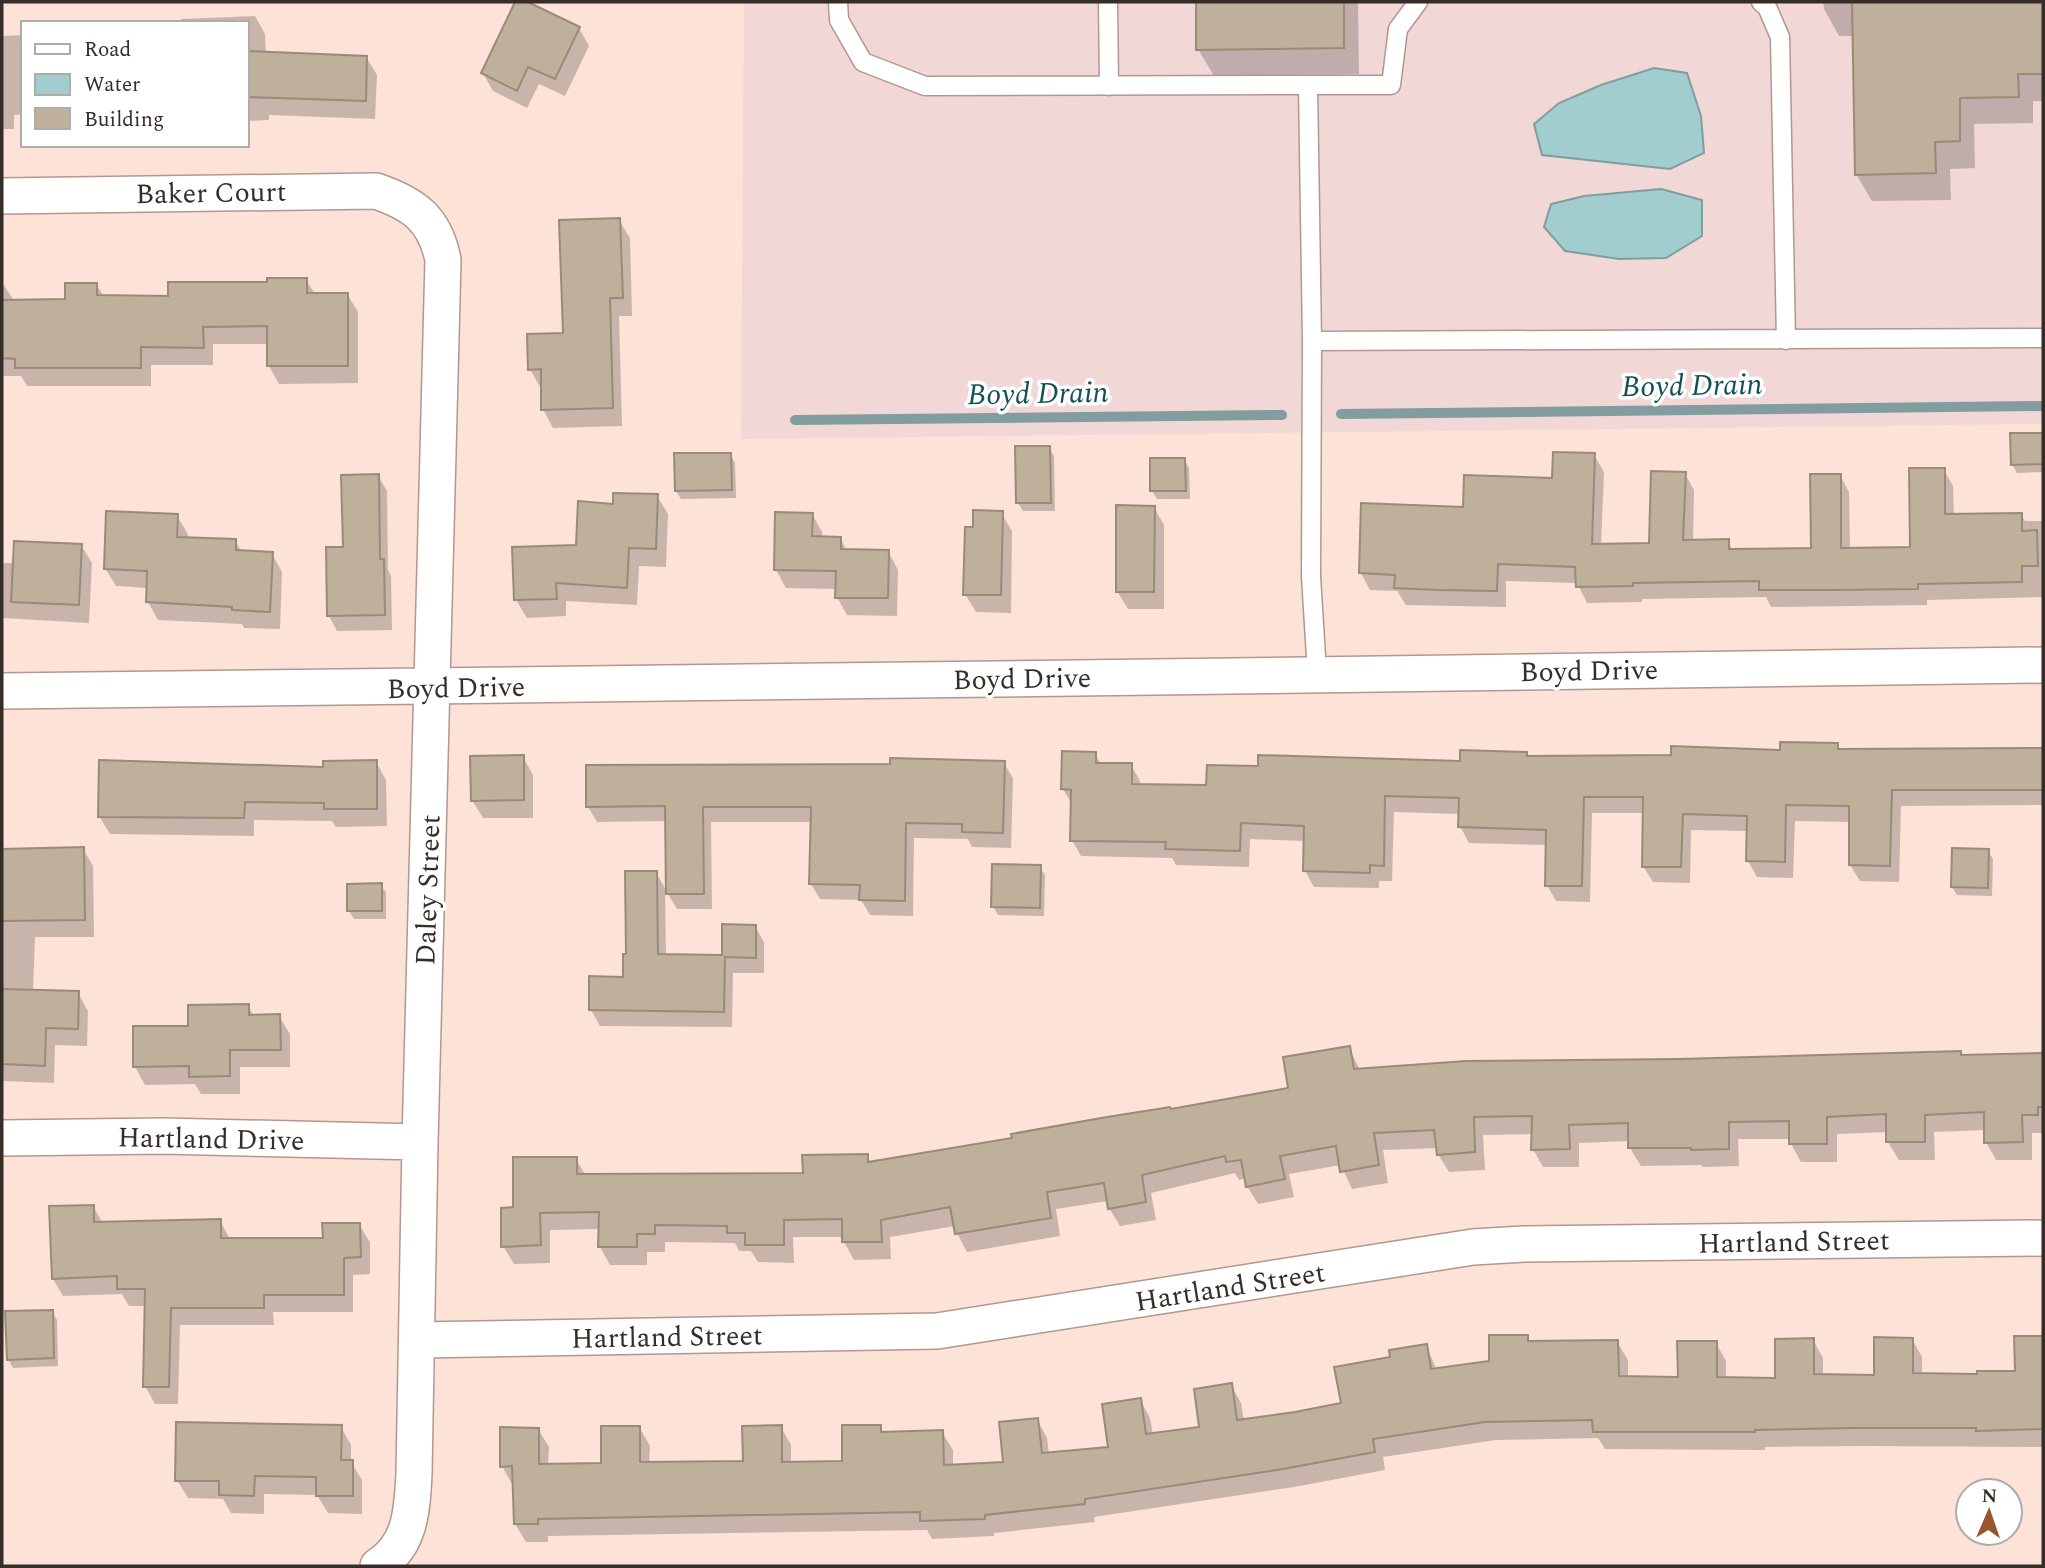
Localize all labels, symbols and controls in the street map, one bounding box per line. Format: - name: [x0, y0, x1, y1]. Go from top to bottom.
- legend: [21, 21, 248, 147]
- text: Road: [84, 34, 131, 66]
- text: Water: [84, 69, 140, 101]
- text: Building: [84, 104, 164, 136]
- street label: Baker Court: [135, 171, 287, 216]
- water label: Boyd Drain: [1621, 362, 1763, 410]
- water label: Boyd Drain: [967, 370, 1109, 418]
- street label: Boyd Drive: [1519, 649, 1659, 694]
- street label: Boyd Drive: [952, 657, 1092, 702]
- street label: Boyd Drive: [386, 666, 526, 711]
- street label: Daley Street: [404, 814, 453, 966]
- street label: Hartland Drive: [117, 1116, 305, 1163]
- street label: Hartland Street: [1698, 1219, 1890, 1266]
- street label: Hartland Street: [1132, 1251, 1328, 1324]
- street label: Hartland Street: [571, 1314, 763, 1361]
- north arrow: [1954, 1477, 2024, 1547]
- text: N: [1981, 1482, 1998, 1511]

